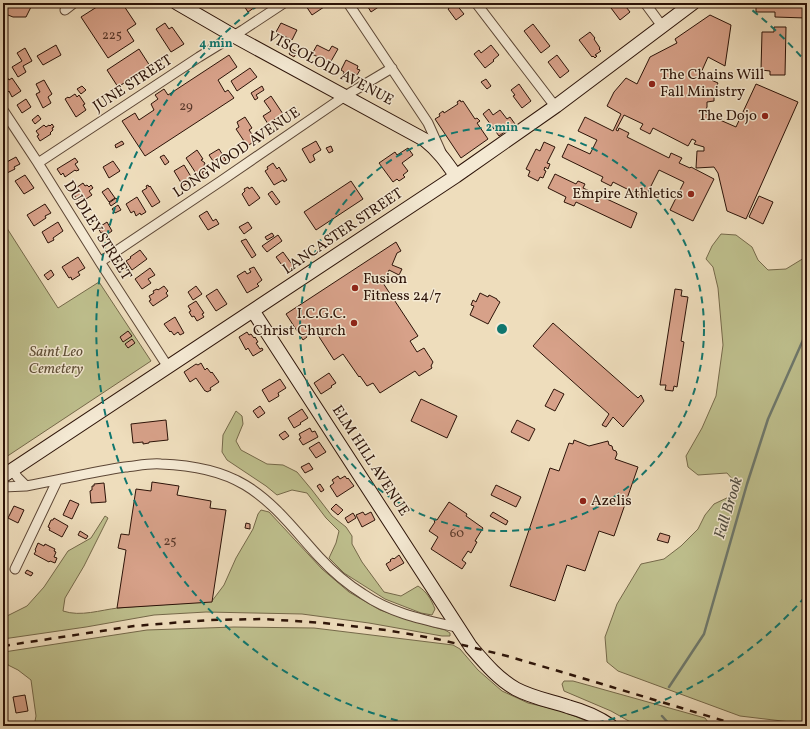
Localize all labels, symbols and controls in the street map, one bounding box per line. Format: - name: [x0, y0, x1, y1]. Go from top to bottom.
- house number: 225: [102, 27, 122, 45]
- street label: VISCOLOID AVENUE: [263, 27, 397, 111]
- text: 4 min: [199, 36, 233, 52]
- street label: JUNE STREET: [89, 50, 177, 118]
- place label: The Chains Will Fall Ministry: [660, 65, 764, 103]
- marker: The Chains Will Fall Ministry: [647, 79, 657, 89]
- house number: 29: [179, 98, 193, 116]
- street label: LONGWOOD AVENUE: [169, 102, 305, 204]
- place label: The Dojo: [698, 106, 757, 127]
- marker: The Dojo: [760, 111, 770, 121]
- text: 2 min: [486, 120, 518, 136]
- street label: DUDLEY STREET: [58, 177, 136, 285]
- street label: LANCASTER STREET: [279, 184, 408, 280]
- place label: Empire Athletics: [572, 184, 683, 205]
- marker: Empire Athletics: [686, 189, 696, 199]
- place label: Fusion Fitness 24/7: [363, 269, 442, 307]
- marker: Fusion Fitness 24/7: [350, 283, 360, 293]
- place label: I.C.G.C. Christ Church: [253, 304, 346, 342]
- marker: I.C.G.C. Christ Church: [349, 318, 359, 328]
- centre of rings: [495, 322, 509, 336]
- park label: Saint Leo Cemetery: [29, 342, 84, 380]
- street label: ELM HILL AVENUE: [326, 401, 414, 521]
- water label: Fall Brook: [709, 474, 749, 542]
- place label: Azelis: [591, 491, 632, 512]
- marker: Azelis: [578, 496, 588, 506]
- house number: 60: [450, 525, 464, 543]
- house number: 25: [163, 533, 177, 551]

